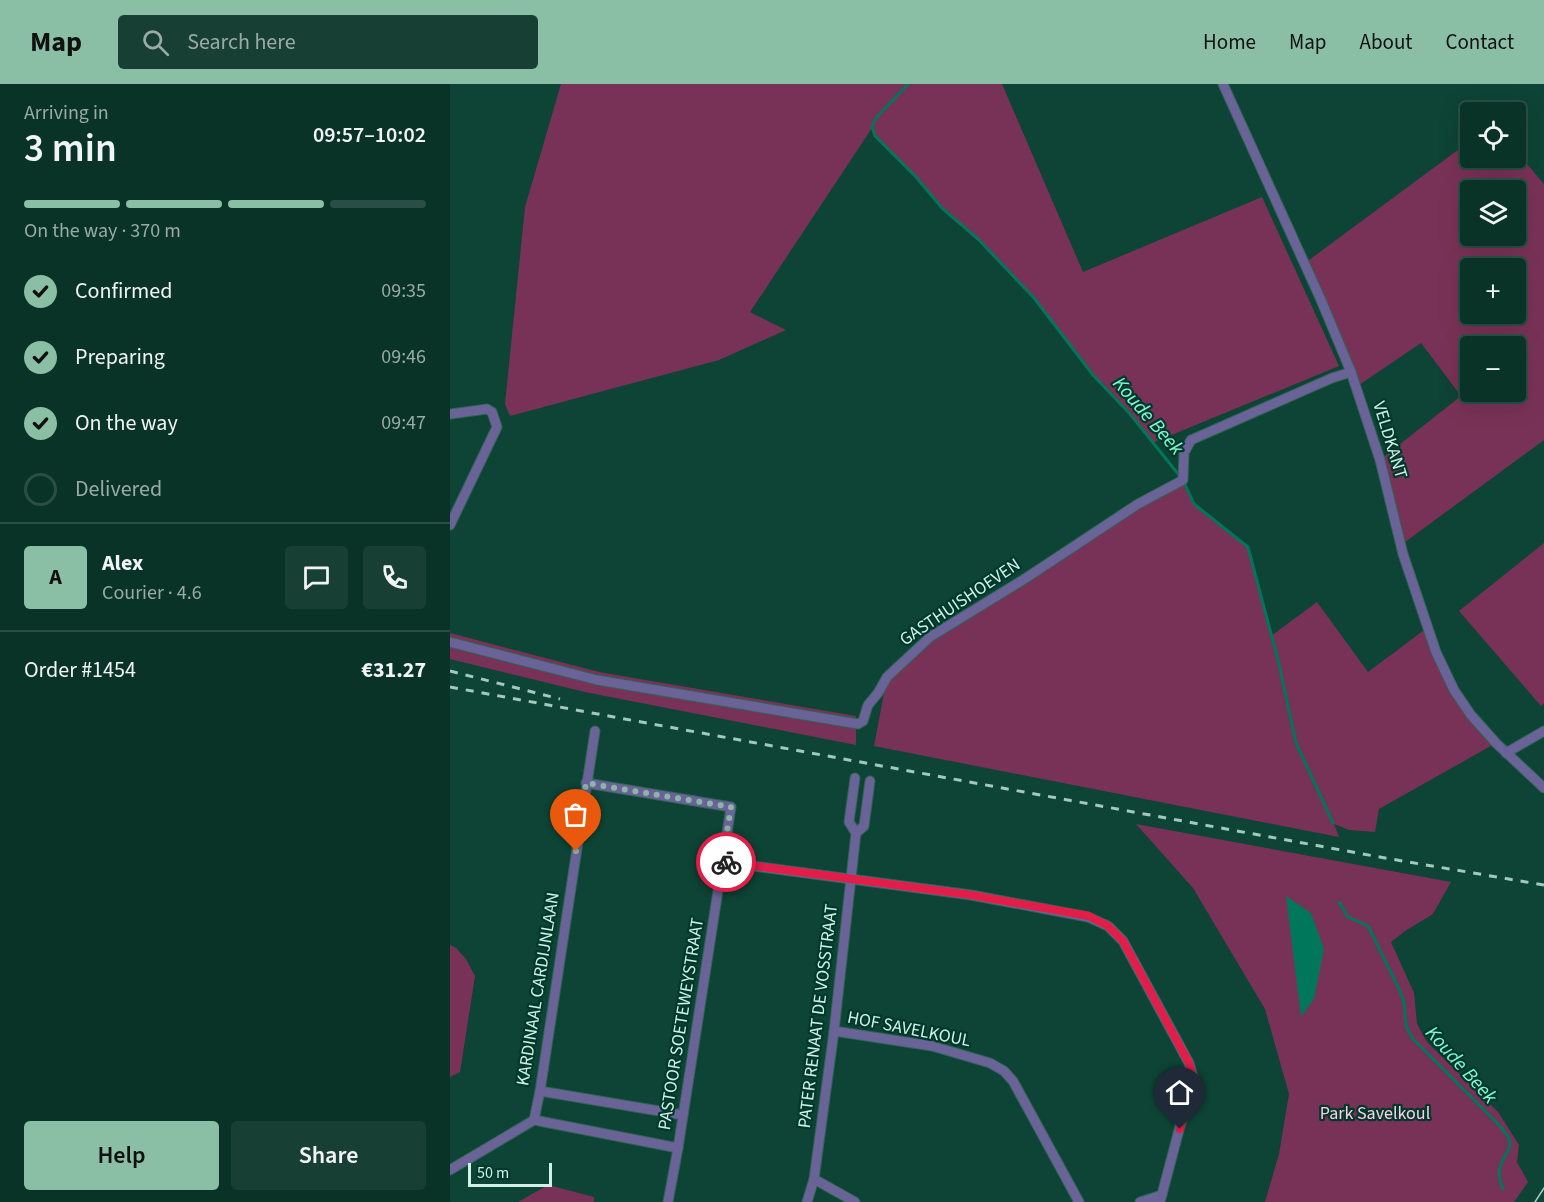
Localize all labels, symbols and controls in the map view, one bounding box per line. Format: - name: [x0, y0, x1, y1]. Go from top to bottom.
- search box: [118, 15, 538, 69]
- text: Map: [30, 22, 82, 62]
- icon: search: [139, 26, 172, 59]
- text: Search here: [187, 26, 296, 58]
- text: Home: [1203, 27, 1256, 57]
- text: Map: [1289, 27, 1327, 57]
- text: About: [1360, 27, 1412, 57]
- text: Contact: [1445, 27, 1514, 57]
- text: Arriving in: [24, 99, 109, 127]
- map controls: [1460, 102, 1526, 402]
- button: locate: [1460, 102, 1526, 168]
- text: 09:57–10:02: [313, 119, 426, 151]
- text: 3 min: [24, 121, 117, 177]
- button: layers: [1460, 180, 1526, 246]
- text: On the way · 370 m: [24, 217, 181, 245]
- button: +: [1460, 258, 1526, 324]
- icon: check: [24, 275, 57, 308]
- text: Confirmed: [75, 275, 172, 307]
- text: 09:35: [381, 277, 426, 305]
- button: −: [1460, 336, 1526, 402]
- icon: check: [24, 341, 57, 374]
- text: Preparing: [75, 341, 165, 373]
- text: 09:46: [381, 343, 426, 371]
- water label: Koude Beek: [1106, 371, 1190, 462]
- street label: VELDKANT: [1366, 398, 1414, 482]
- icon: check: [24, 407, 57, 440]
- text: On the way: [75, 407, 178, 439]
- text: 09:47: [381, 409, 426, 437]
- text: Delivered: [75, 473, 162, 505]
- button: chat: [285, 546, 348, 609]
- button: phone: [363, 546, 426, 609]
- text: Alex: [102, 547, 143, 579]
- street label: GASTHUISHOEVEN: [895, 552, 1025, 652]
- text: A: [49, 561, 62, 593]
- text: Courier · 4.6: [102, 579, 202, 607]
- text: Order #1454: [24, 654, 136, 686]
- text: €31.27: [361, 654, 426, 686]
- pin: [550, 789, 601, 851]
- icon: bag: [559, 798, 592, 831]
- courier: [696, 832, 756, 892]
- icon: bike: [710, 846, 743, 879]
- street label: KARDINAAL CARDIJNLAAN: [510, 890, 566, 1088]
- street label: PATER RENAAT DE VOSSTRAAT: [792, 902, 844, 1130]
- street label: PASTOOR SOETEWEYSTRAAT: [652, 916, 710, 1132]
- street label: HOF SAVELKOUL: [845, 1005, 973, 1053]
- water label: Koude Beek: [1418, 1020, 1504, 1110]
- pin: [1154, 1067, 1205, 1129]
- icon: home: [1163, 1076, 1196, 1109]
- park label: Park Savelkoul: [1320, 1101, 1430, 1126]
- button: Help: [24, 1121, 219, 1190]
- button: Share: [231, 1121, 426, 1190]
- scale bar: [468, 1160, 552, 1188]
- text: 50 m: [477, 1162, 509, 1184]

